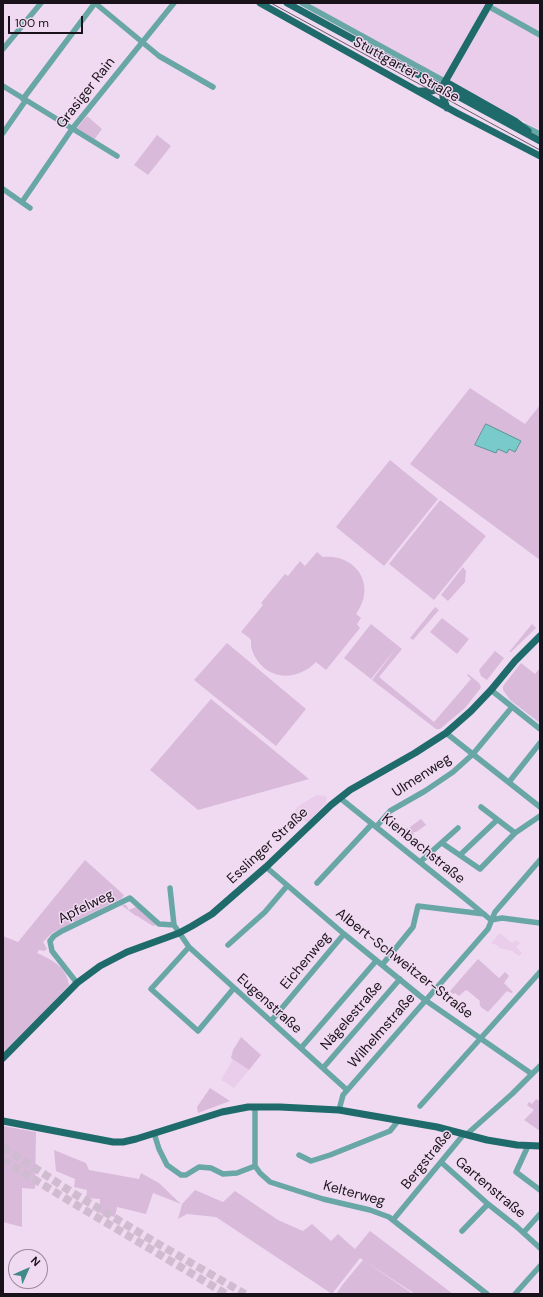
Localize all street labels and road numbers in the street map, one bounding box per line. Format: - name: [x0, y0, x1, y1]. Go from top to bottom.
- street label: Stuttgarter Straße: [350, 34, 462, 106]
- street label: Grasiger Rain: [53, 54, 119, 132]
- street label: Ulmenweg: [389, 751, 455, 801]
- street label: Esslinger Straße: [224, 804, 312, 888]
- street label: Kienbachstraße: [378, 810, 468, 888]
- street label: Apfelweg: [55, 886, 117, 928]
- street label: Albert-Schweitzer-Straße: [332, 905, 476, 1023]
- street label: Eichenweg: [277, 929, 335, 993]
- street label: Eugenstraße: [233, 971, 305, 1037]
- street label: Nägelestraße: [317, 978, 387, 1054]
- street label: Wilhelmstraße: [345, 990, 419, 1072]
- street label: Bergstraße: [398, 1127, 456, 1193]
- street label: Gartenstraße: [451, 1154, 529, 1222]
- street label: Kelterweg: [321, 1178, 387, 1210]

